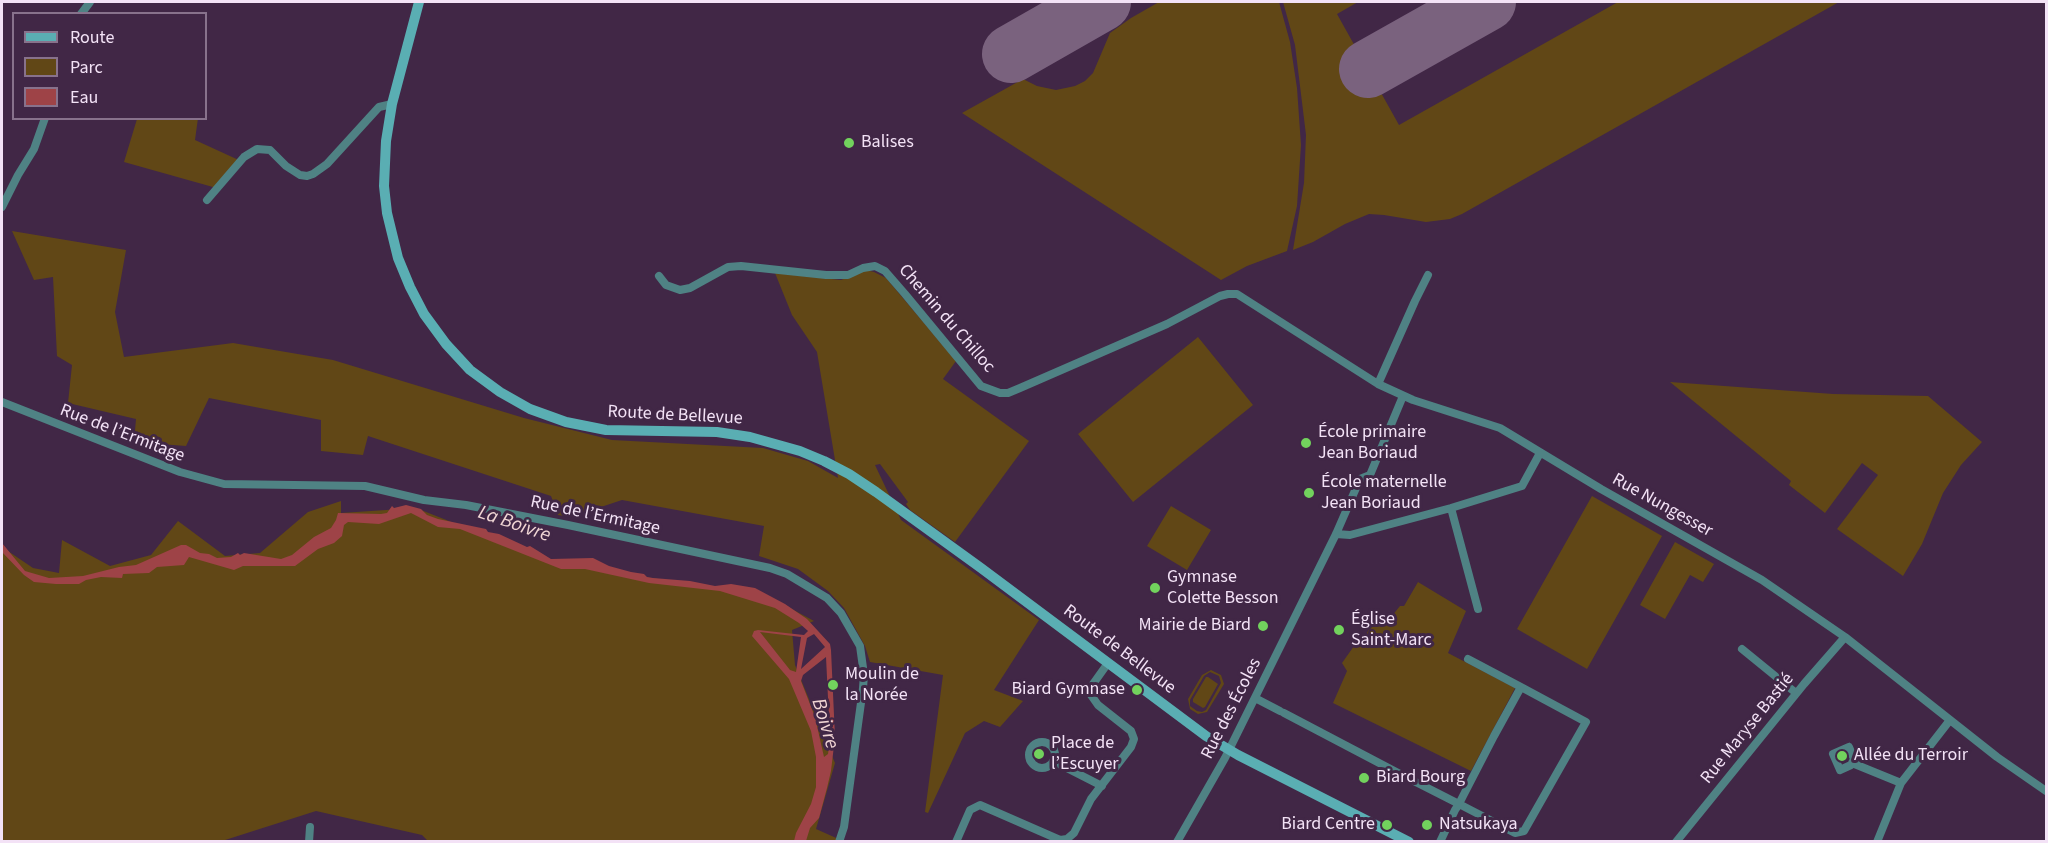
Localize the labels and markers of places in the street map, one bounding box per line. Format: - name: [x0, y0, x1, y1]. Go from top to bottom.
- place label: Balises: [861, 132, 914, 154]
- marker: Balises: [842, 136, 856, 150]
- place label: École primaire Jean Boriaud: [1318, 422, 1426, 464]
- marker: École primaire Jean Boriaud: [1299, 436, 1313, 450]
- place label: École maternelle Jean Boriaud: [1321, 472, 1447, 514]
- marker: École maternelle Jean Boriaud: [1302, 486, 1316, 500]
- place label: Gymnase Colette Besson: [1167, 567, 1279, 610]
- marker: Gymnase Colette Besson: [1148, 581, 1162, 595]
- place label: Église Saint-Marc: [1351, 609, 1432, 652]
- place label: Mairie de Biard: [1139, 615, 1251, 637]
- marker: Mairie de Biard: [1256, 619, 1270, 633]
- marker: Église Saint-Marc: [1332, 623, 1346, 637]
- place label: Moulin de la Norée: [845, 664, 919, 706]
- marker: Moulin de la Norée: [826, 678, 840, 692]
- place label: Biard Gymnase: [1011, 679, 1125, 701]
- marker: Biard Gymnase: [1130, 683, 1144, 697]
- place label: Place de l’Escuyer: [1051, 733, 1119, 776]
- place label: Allée du Terroir: [1854, 745, 1968, 767]
- marker: Place de l’Escuyer: [1032, 747, 1046, 761]
- marker: Allée du Terroir: [1835, 749, 1849, 763]
- place label: Biard Bourg: [1376, 767, 1465, 789]
- marker: Biard Bourg: [1357, 771, 1371, 785]
- place label: Biard Centre: [1281, 814, 1375, 836]
- place label: Natsukaya: [1439, 814, 1518, 836]
- marker: Biard Centre: [1380, 818, 1394, 832]
- marker: Natsukaya: [1420, 818, 1434, 832]

